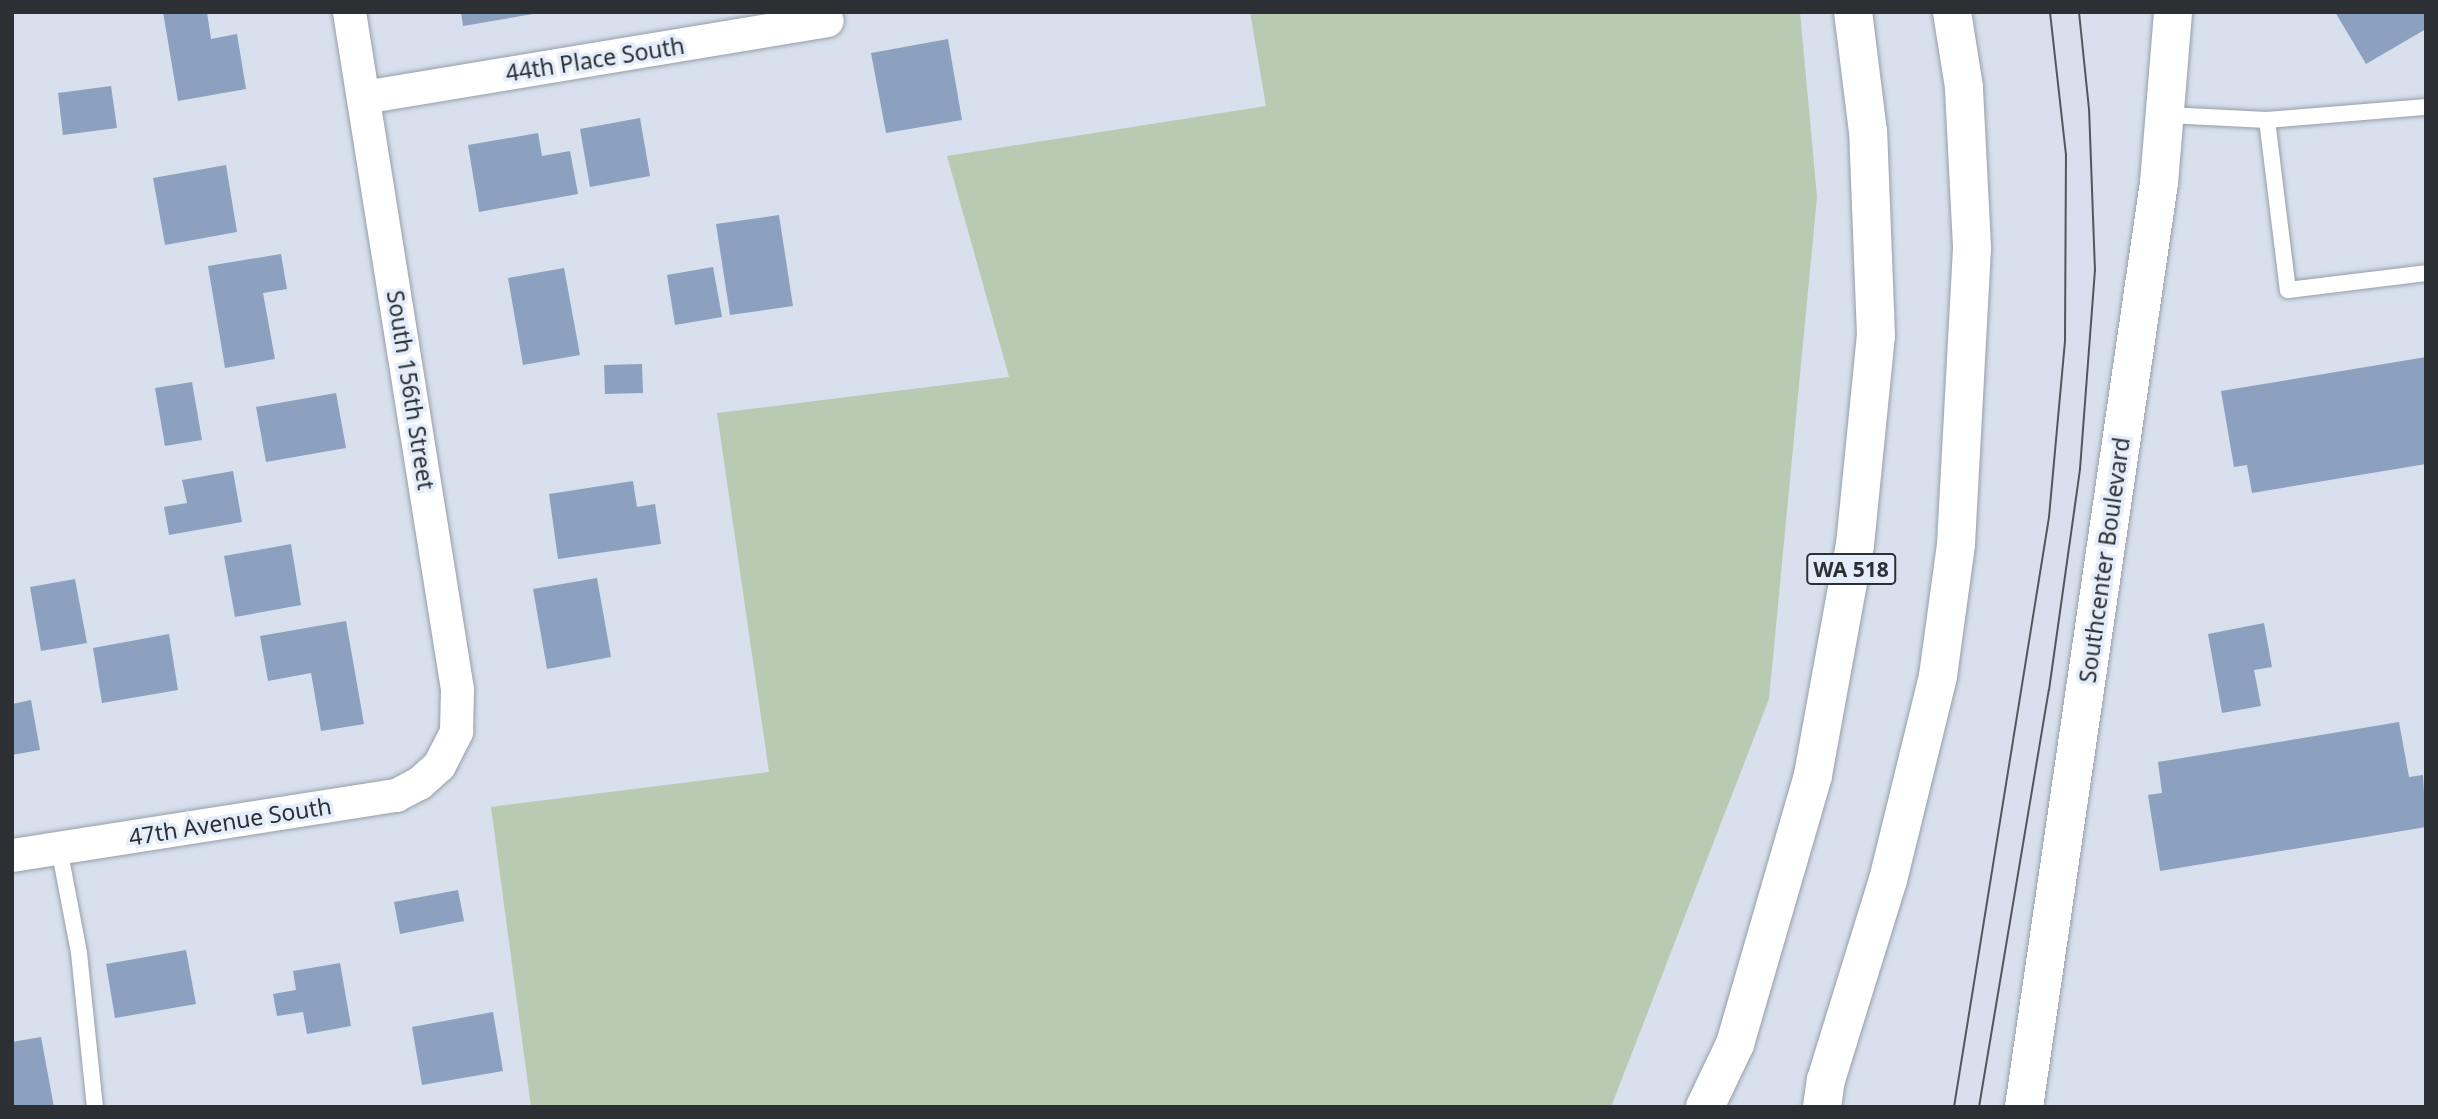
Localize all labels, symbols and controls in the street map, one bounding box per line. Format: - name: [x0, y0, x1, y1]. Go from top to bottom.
- street label: 44th Place South: [504, 31, 686, 87]
- street label: South 156th Street: [382, 288, 440, 492]
- street label: Southcenter Boulevard: [2073, 436, 2135, 684]
- road number: WA 518: [1806, 552, 1896, 586]
- street label: 47th Avenue South: [127, 791, 333, 851]

